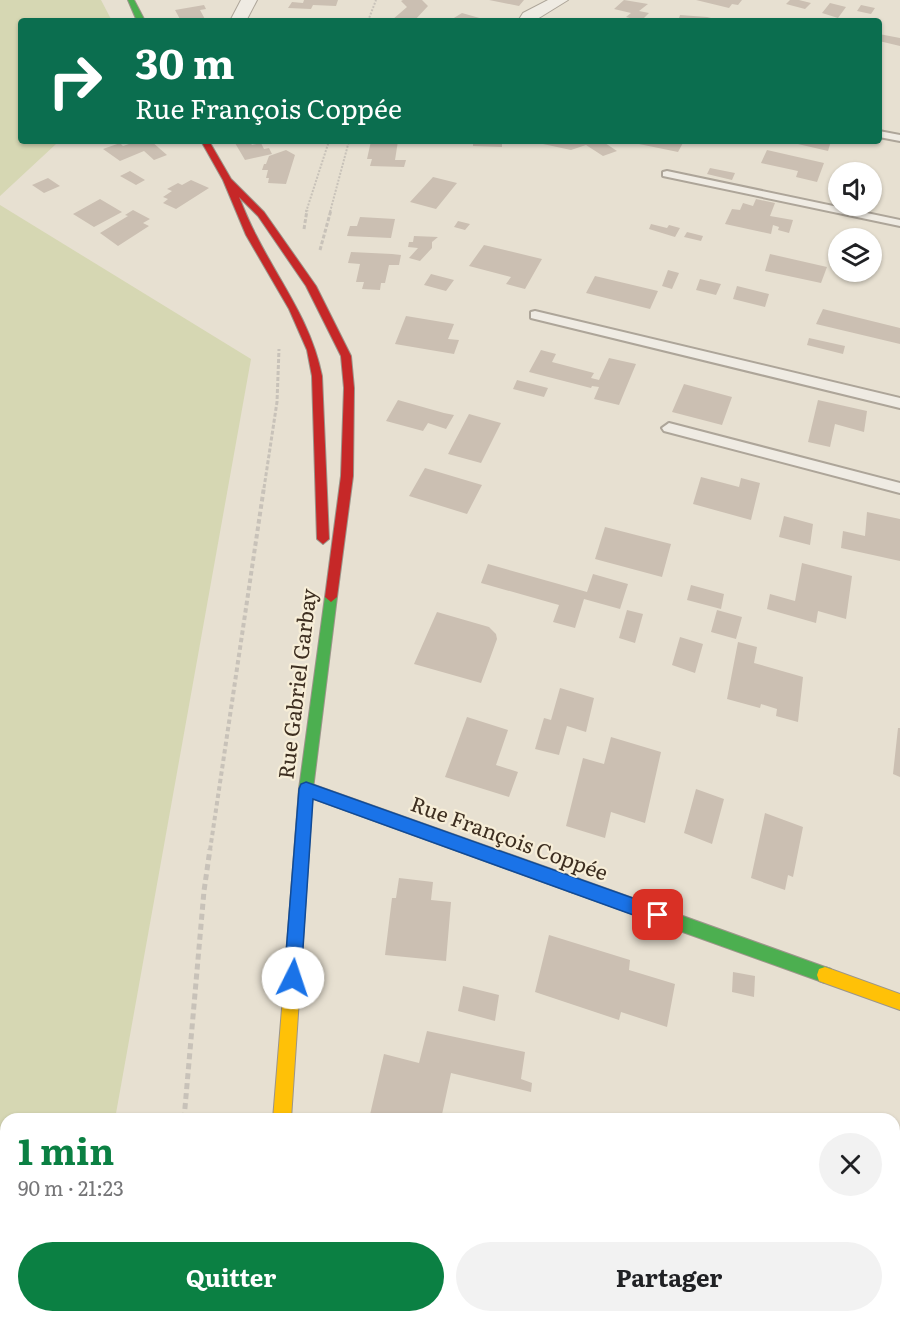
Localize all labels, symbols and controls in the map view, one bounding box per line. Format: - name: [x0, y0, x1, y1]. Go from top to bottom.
- text: 30 m: [135, 30, 235, 92]
- icon: right: [36, 42, 114, 120]
- text: Rue François Coppée: [135, 87, 402, 127]
- map controls: [828, 162, 882, 282]
- button: sound: [828, 162, 882, 216]
- button: layers: [828, 228, 882, 282]
- street label: Rue Gabriel Garbay: [268, 586, 323, 781]
- street label: Rue François Coppée: [407, 787, 613, 887]
- pin: [632, 889, 683, 940]
- icon: arrive: [641, 898, 674, 931]
- position arrow: [261, 946, 325, 1010]
- text: 1 min: [18, 1123, 114, 1176]
- button: close: [819, 1133, 882, 1196]
- text: 90 m · 21:23: [18, 1172, 124, 1202]
- button: Quitter: [18, 1242, 444, 1311]
- button: Partager: [456, 1242, 882, 1311]

